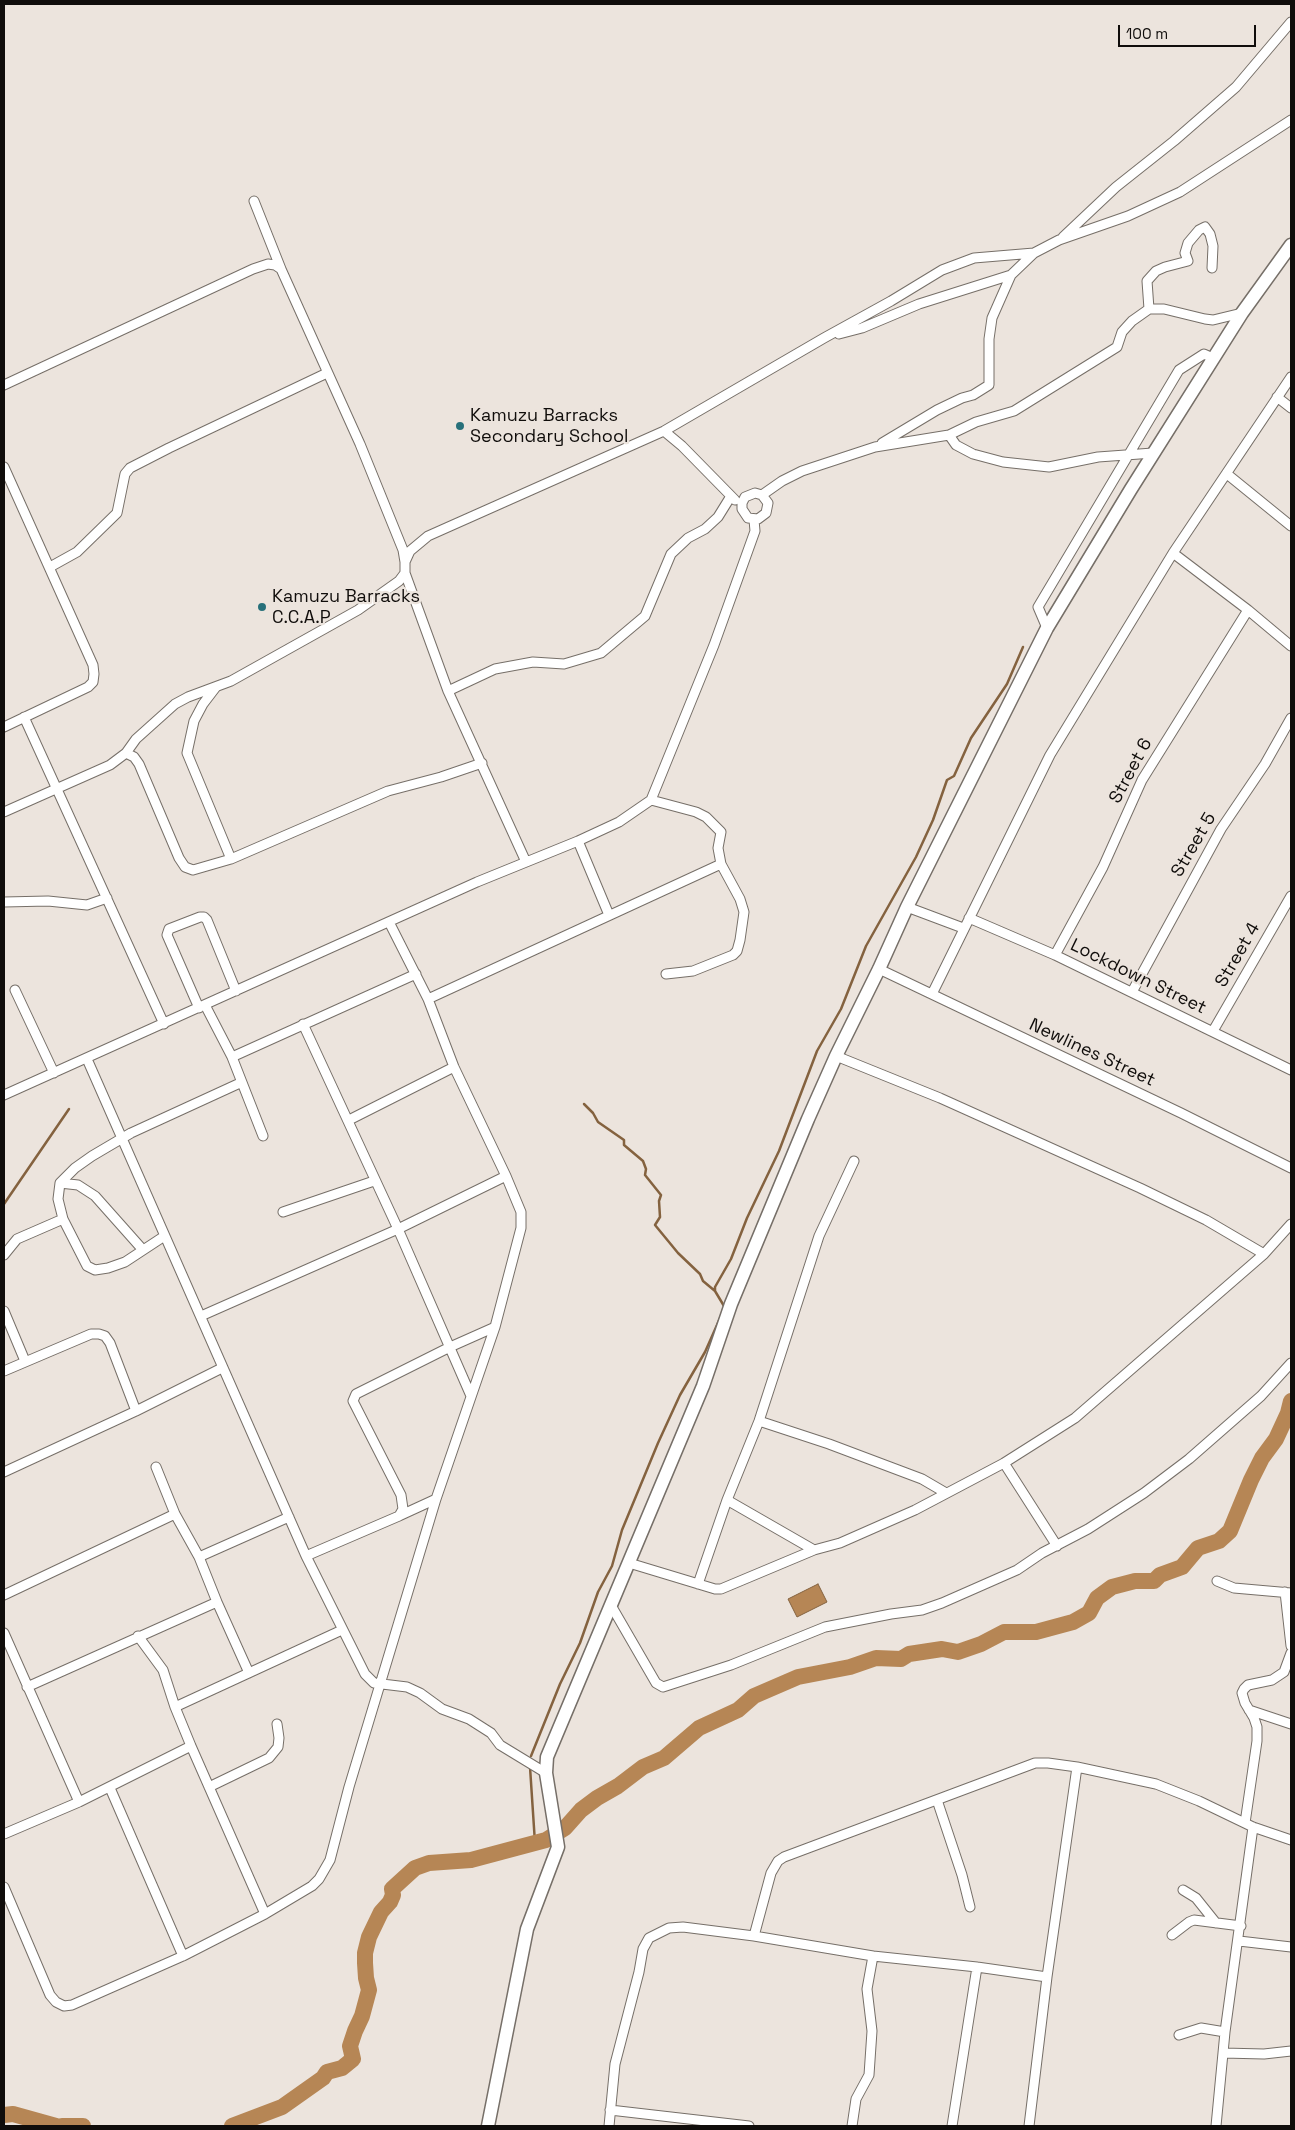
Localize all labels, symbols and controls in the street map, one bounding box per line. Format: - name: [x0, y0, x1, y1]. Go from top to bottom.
- scale bar: [1120, 15, 1258, 47]
- text: 100 m: [1126, 24, 1168, 43]
- place label: Kamuzu Barracks Secondary School: [470, 405, 628, 448]
- marker: Kamuzu Barracks Secondary School: [454, 420, 466, 432]
- place label: Kamuzu Barracks C.C.A.P: [272, 586, 420, 628]
- marker: Kamuzu Barracks C.C.A.P: [256, 601, 268, 613]
- street label: Street 6: [1105, 735, 1157, 807]
- street label: Street 5: [1167, 809, 1221, 881]
- street label: Street 4: [1211, 919, 1265, 991]
- street label: Lockdown Street: [1067, 935, 1209, 1019]
- street label: Newlines Street: [1026, 1014, 1158, 1092]

